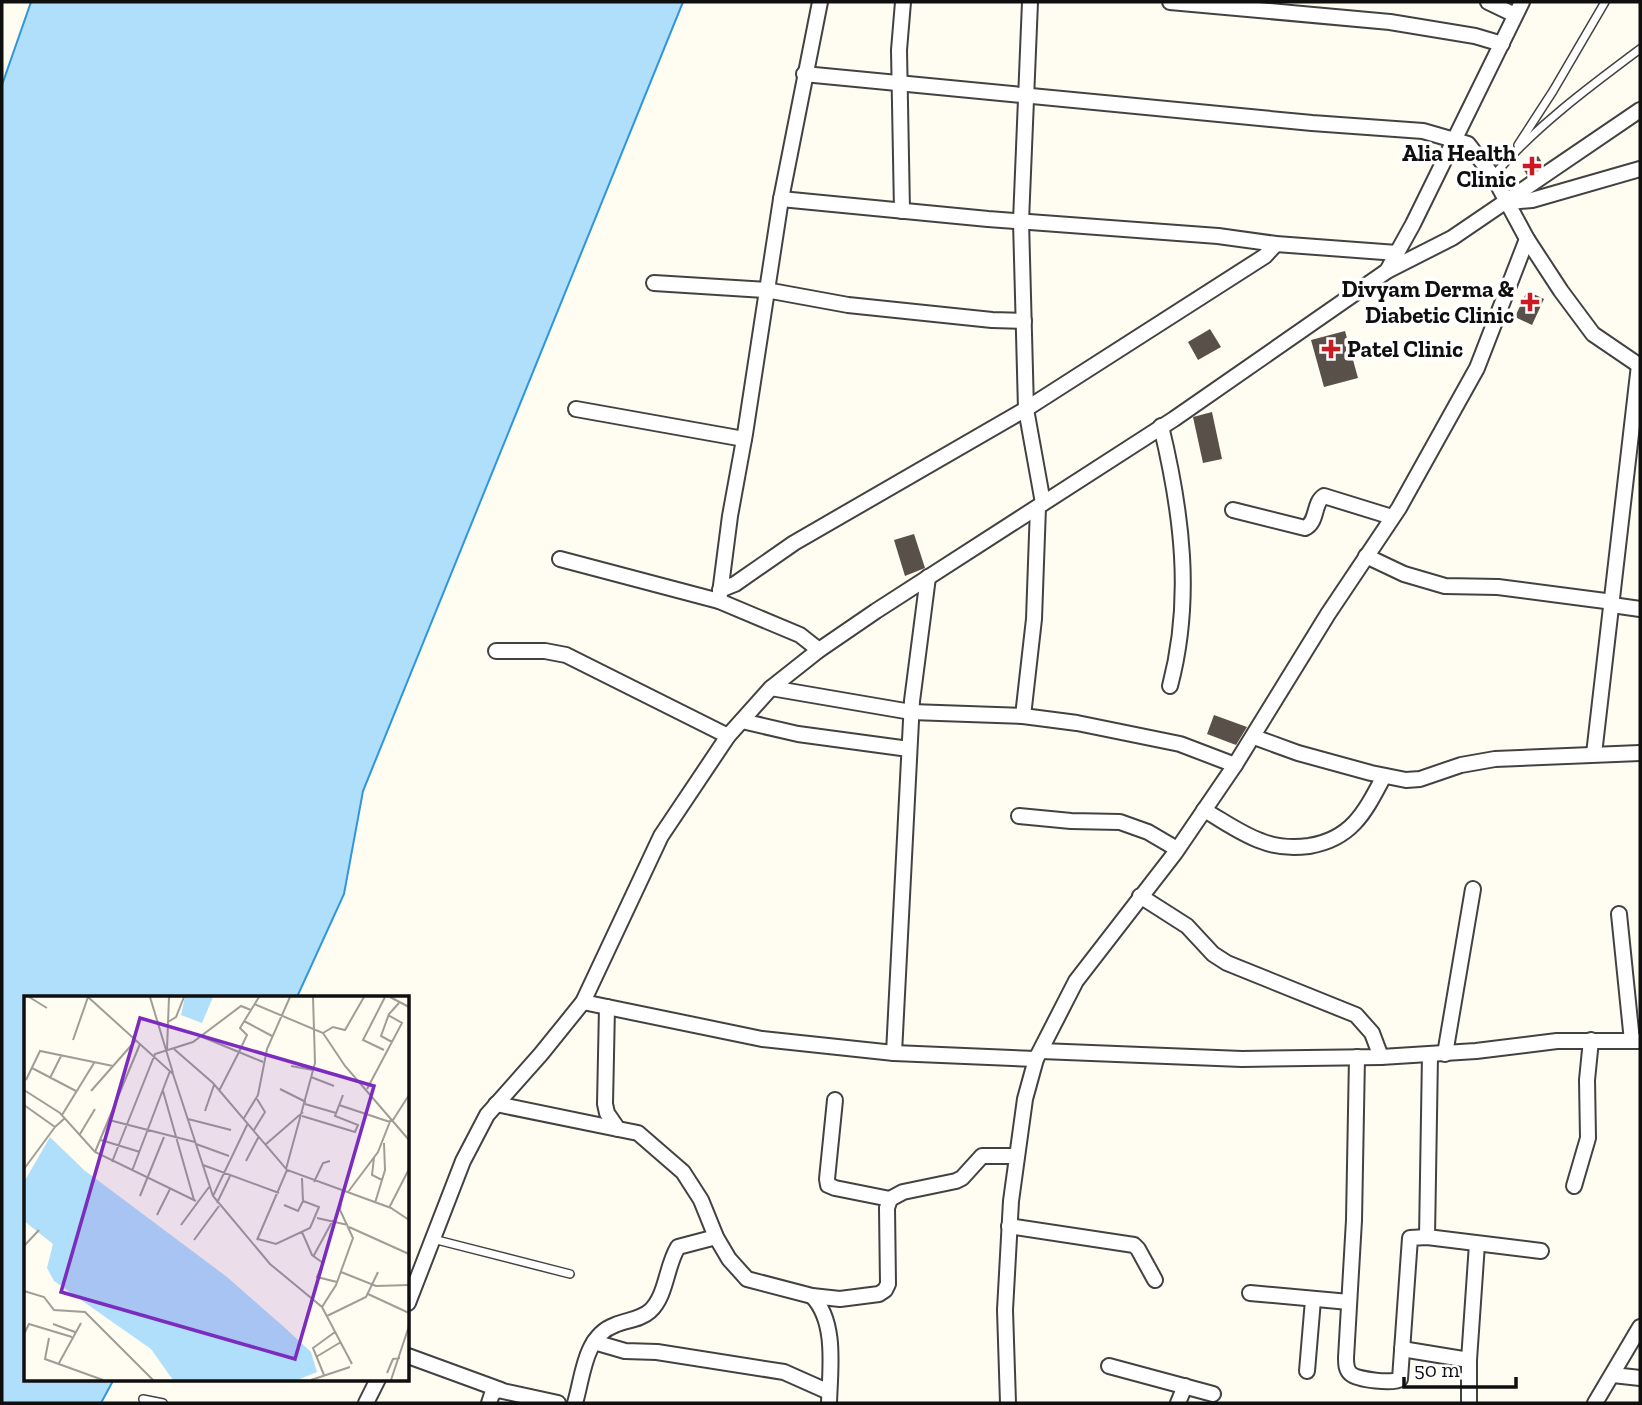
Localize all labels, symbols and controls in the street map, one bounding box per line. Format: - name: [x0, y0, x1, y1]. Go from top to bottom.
- place label: Alia Health Clinic: [1402, 139, 1517, 193]
- marker: Alia Health Clinic: [1522, 156, 1542, 176]
- place label: Divyam Derma & Diabetic Clinic: [1341, 275, 1514, 329]
- marker: Divyam Derma & Diabetic Clinic: [1520, 292, 1540, 312]
- place label: Patel Clinic: [1347, 335, 1463, 363]
- marker: Patel Clinic: [1321, 339, 1341, 359]
- inset map: [24, 996, 410, 1380]
- scale bar: [1404, 1346, 1516, 1390]
- text: 50 m: [1414, 1357, 1460, 1382]

